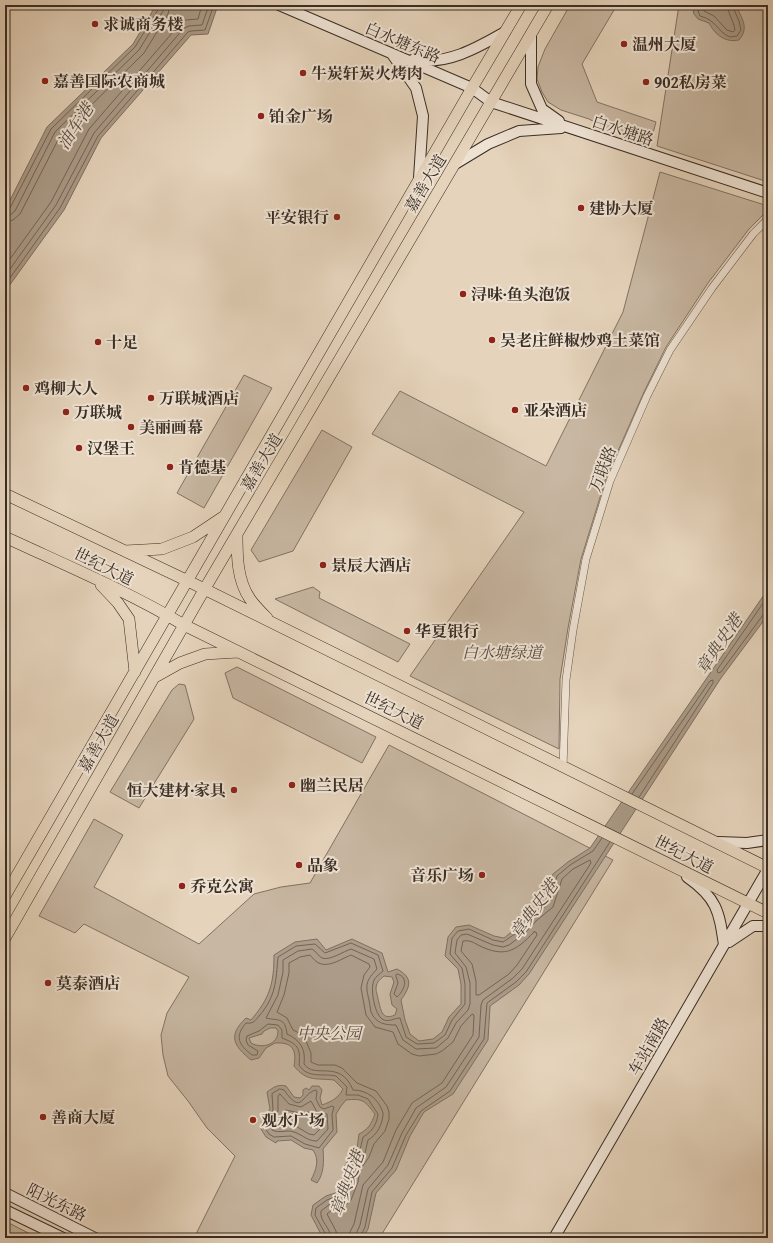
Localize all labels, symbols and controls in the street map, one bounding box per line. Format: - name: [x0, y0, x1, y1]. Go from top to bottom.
- place label: 求诚商务楼: [103, 12, 183, 36]
- street label: 白水塘东路: [361, 15, 445, 69]
- marker: 求诚商务楼: [90, 19, 100, 29]
- place label: 温州大厦: [632, 32, 696, 56]
- marker: 温州大厦: [619, 39, 629, 49]
- place label: 牛炭轩炭火烤肉: [311, 61, 423, 85]
- marker: 牛炭轩炭火烤肉: [298, 68, 308, 78]
- place label: 嘉善国际农商城: [53, 69, 165, 93]
- place label: 902私房菜: [654, 70, 727, 94]
- marker: 嘉善国际农商城: [40, 76, 50, 86]
- marker: 902私房菜: [641, 77, 651, 87]
- water label: 油车港: [50, 96, 100, 154]
- place label: 铂金广场: [268, 104, 333, 128]
- street label: 白水塘路: [589, 109, 657, 151]
- marker: 铂金广场: [256, 111, 266, 121]
- street label: 嘉善大道: [398, 149, 452, 217]
- place label: 建协大厦: [589, 196, 653, 220]
- marker: 建协大厦: [576, 203, 586, 213]
- place label: 平安银行: [265, 205, 329, 229]
- marker: 平安银行: [332, 212, 342, 222]
- place label: 浔味·鱼头泡饭: [471, 282, 571, 306]
- marker: 浔味·鱼头泡饭: [458, 289, 468, 299]
- place label: 吴老庄鲜椒炒鸡土菜馆: [500, 328, 660, 352]
- place label: 十足: [106, 330, 138, 354]
- marker: 吴老庄鲜椒炒鸡土菜馆: [487, 335, 497, 345]
- marker: 十足: [93, 337, 103, 347]
- place label: 鸡柳大人: [34, 376, 98, 400]
- marker: 鸡柳大人: [21, 383, 31, 393]
- place label: 万联城酒店: [159, 386, 239, 410]
- marker: 万联城酒店: [146, 393, 156, 403]
- place label: 亚朵酒店: [523, 398, 587, 422]
- place label: 万联城: [74, 400, 122, 424]
- marker: 亚朵酒店: [510, 405, 520, 415]
- marker: 万联城: [61, 407, 71, 417]
- place label: 美丽画幕: [139, 415, 203, 439]
- marker: 美丽画幕: [126, 422, 136, 432]
- street label: 嘉善大道: [234, 428, 288, 496]
- place label: 汉堡王: [87, 436, 135, 460]
- street label: 万联路: [582, 442, 622, 496]
- marker: 汉堡王: [74, 443, 84, 453]
- place label: 肯德基: [178, 455, 226, 479]
- marker: 肯德基: [165, 462, 175, 472]
- street label: 世纪大道: [70, 541, 138, 591]
- place label: 景辰大酒店: [331, 553, 411, 577]
- marker: 景辰大酒店: [318, 560, 328, 570]
- water label: 章典史港: [689, 607, 749, 679]
- place label: 华夏银行: [415, 619, 479, 643]
- marker: 华夏银行: [402, 626, 412, 636]
- park label: 白水塘绿道: [462, 640, 544, 664]
- street label: 世纪大道: [360, 685, 428, 735]
- street label: 嘉善大道: [72, 709, 124, 777]
- place label: 幽兰民居: [300, 773, 364, 797]
- place label: 恒大建材·家具: [126, 778, 226, 802]
- marker: 幽兰民居: [287, 780, 297, 790]
- marker: 恒大建材·家具: [229, 785, 239, 795]
- street label: 世纪大道: [650, 829, 718, 879]
- place label: 品象: [307, 853, 339, 877]
- marker: 品象: [294, 860, 304, 870]
- place label: 音乐广场: [410, 863, 474, 887]
- marker: 音乐广场: [477, 870, 487, 880]
- water label: 章典史港: [503, 872, 565, 944]
- place label: 乔克公寓: [190, 874, 254, 898]
- marker: 乔克公寓: [177, 881, 187, 891]
- place label: 莫泰酒店: [56, 971, 120, 995]
- marker: 莫泰酒店: [43, 978, 53, 988]
- street label: 车站南路: [622, 1012, 674, 1080]
- park label: 中央公园: [297, 1021, 364, 1045]
- place label: 善商大厦: [51, 1105, 115, 1129]
- place label: 观水广场: [261, 1108, 325, 1132]
- marker: 善商大厦: [38, 1112, 48, 1122]
- marker: 观水广场: [248, 1115, 258, 1125]
- water label: 章典史港: [323, 1145, 371, 1219]
- street label: 阳光东路: [23, 1177, 91, 1227]

